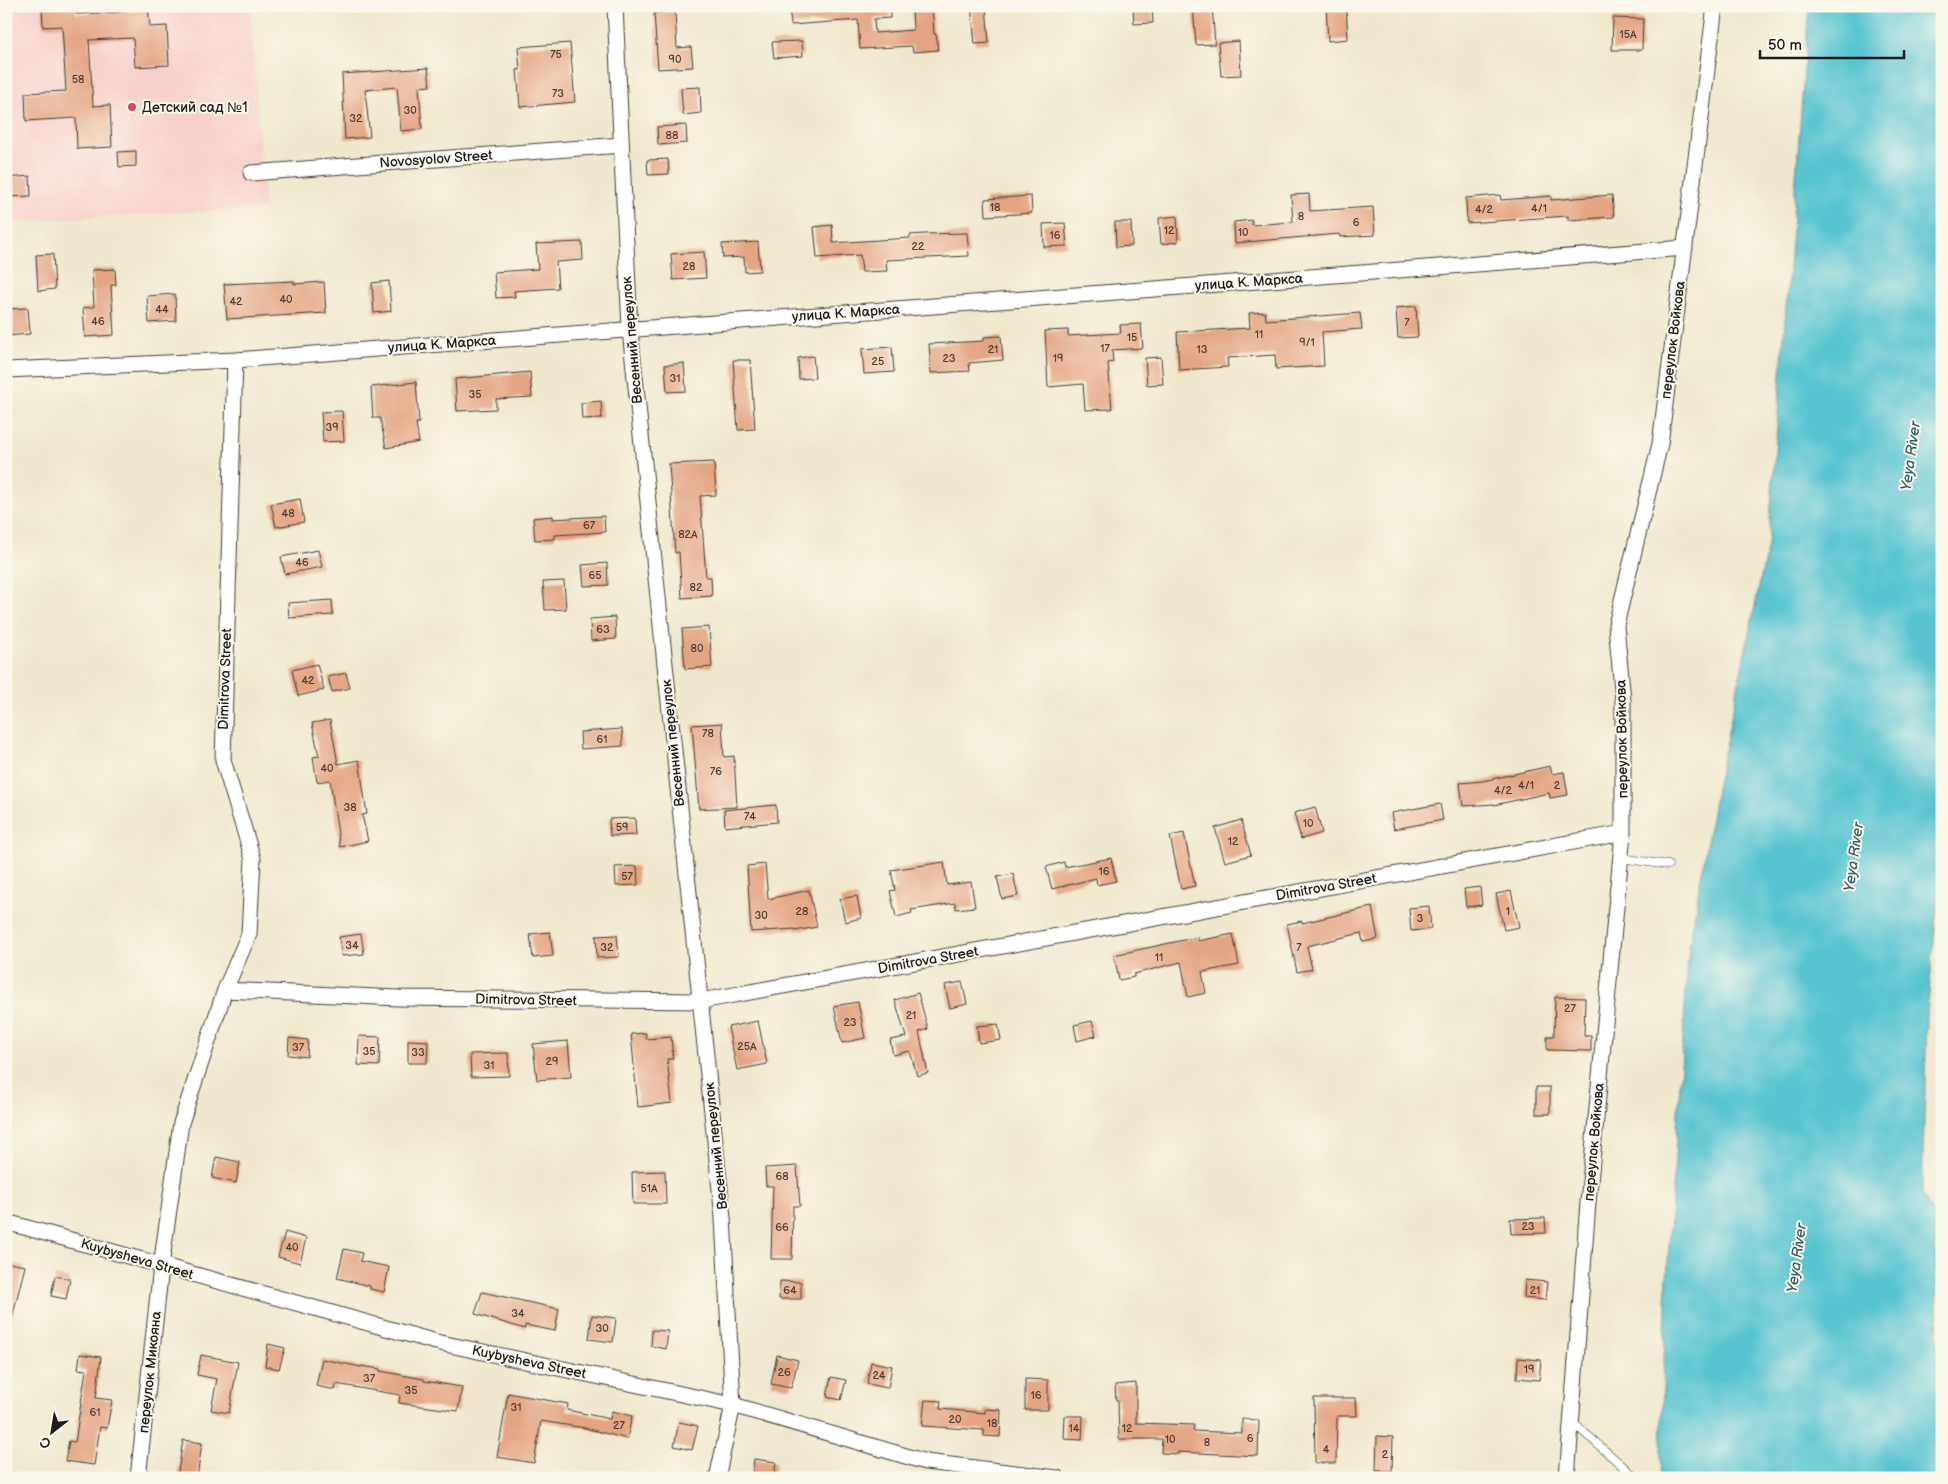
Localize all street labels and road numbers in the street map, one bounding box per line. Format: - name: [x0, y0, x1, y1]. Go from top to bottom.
- street label: Novosyolov Street: [379, 147, 494, 171]
- street label: улица К. Маркса: [1194, 270, 1304, 294]
- street label: Весенний переулок: [618, 275, 646, 404]
- street label: переулок Войкова: [1657, 279, 1689, 400]
- street label: улица К. Маркса: [791, 301, 901, 325]
- street label: улица К. Маркса: [387, 332, 497, 356]
- street label: Dimitrova Street: [215, 627, 235, 730]
- street label: Весенний переулок: [658, 678, 688, 807]
- street label: переулок Войкова: [1612, 679, 1632, 799]
- street label: Dimitrova Street: [1274, 870, 1378, 904]
- street label: Dimitrova Street: [876, 943, 980, 977]
- street label: Dimitrova Street: [475, 991, 578, 1009]
- street label: Весенний переулок: [701, 1081, 731, 1210]
- street label: переулок Войкова: [1580, 1081, 1608, 1202]
- street label: Kuybysheva Street: [79, 1235, 196, 1283]
- street label: переулок Микояна: [135, 1309, 165, 1434]
- street label: Kuybysheva Street: [470, 1342, 588, 1383]

